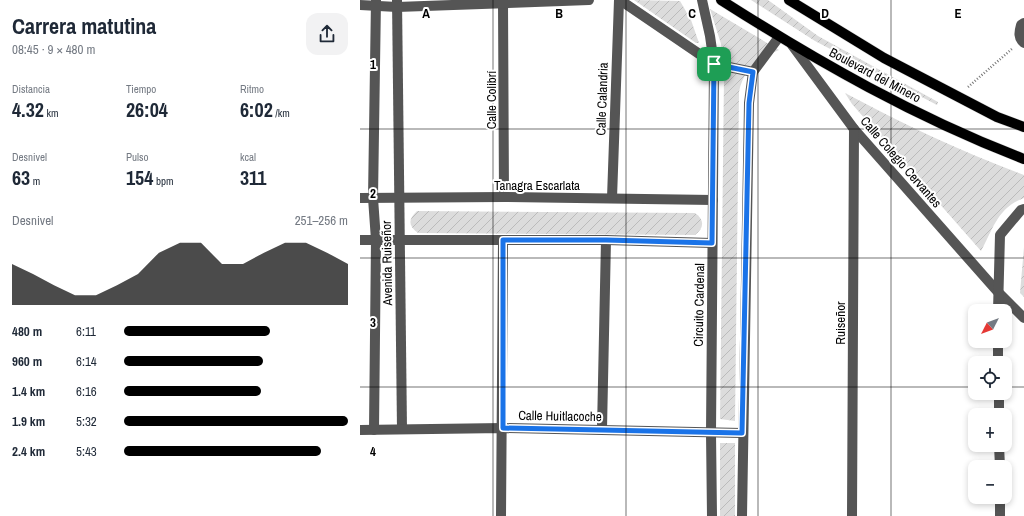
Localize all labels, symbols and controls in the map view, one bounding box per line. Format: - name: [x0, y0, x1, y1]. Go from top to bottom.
- text: A: [422, 5, 430, 22]
- text: B: [555, 5, 563, 22]
- text: C: [688, 5, 696, 22]
- text: D: [821, 5, 829, 22]
- text: E: [954, 5, 962, 22]
- text: Carrera matutina: [12, 11, 156, 41]
- button: share: [306, 13, 348, 55]
- text: 08:45 · 9 × 480 m: [12, 41, 95, 58]
- street label: Boulevard del Minero: [826, 44, 924, 106]
- pin: [697, 47, 731, 81]
- icon: arrive: [703, 53, 725, 75]
- text: 1: [370, 56, 376, 73]
- street label: Calle Calandria: [592, 62, 612, 136]
- street label: Calle Colibrí: [483, 70, 500, 129]
- text: Distancia: [12, 82, 50, 96]
- text: Tiempo: [126, 82, 156, 96]
- text: Ritmo: [240, 82, 264, 96]
- text: 4.32: [12, 96, 44, 123]
- text: 26:04: [126, 96, 168, 123]
- text: 6:02: [240, 96, 273, 123]
- text: km: [44, 106, 58, 120]
- text: /km: [273, 106, 290, 120]
- street label: Calle Colegio Cervantes: [857, 113, 945, 211]
- text: Desnivel: [12, 150, 47, 164]
- text: Pulso: [126, 150, 149, 164]
- text: kcal: [240, 150, 256, 164]
- text: 63: [12, 164, 30, 191]
- text: 154: [126, 164, 153, 191]
- text: 311: [240, 164, 266, 191]
- text: m: [30, 174, 40, 188]
- text: bpm: [153, 174, 173, 188]
- street label: Tanagra Escarlata: [494, 177, 580, 194]
- text: 2: [370, 185, 376, 202]
- text: Desnivel: [12, 212, 53, 229]
- text: 251–256 m: [295, 212, 348, 229]
- street label: Avenida Ruiseñor: [378, 220, 396, 307]
- street label: Circuito Cardenal: [690, 263, 708, 347]
- street label: Ruiseñor: [832, 301, 849, 345]
- north arrow: [968, 304, 1012, 348]
- map controls: [968, 304, 1012, 504]
- text: 3: [370, 314, 376, 331]
- text: 480 m: [12, 323, 42, 340]
- text: 6:11: [76, 323, 96, 340]
- text: 960 m: [12, 353, 42, 370]
- text: 6:14: [76, 353, 97, 370]
- button: locate: [968, 356, 1012, 400]
- text: 1.4 km: [12, 383, 45, 400]
- text: 6:16: [76, 383, 97, 400]
- street label: Calle Huitlacoche: [518, 407, 602, 425]
- button: +: [968, 408, 1012, 452]
- text: 1.9 km: [12, 413, 45, 430]
- text: 5:32: [76, 413, 97, 430]
- text: 2.4 km: [12, 443, 45, 460]
- text: 5:43: [76, 443, 97, 460]
- text: 4: [370, 443, 376, 460]
- button: −: [968, 460, 1012, 504]

